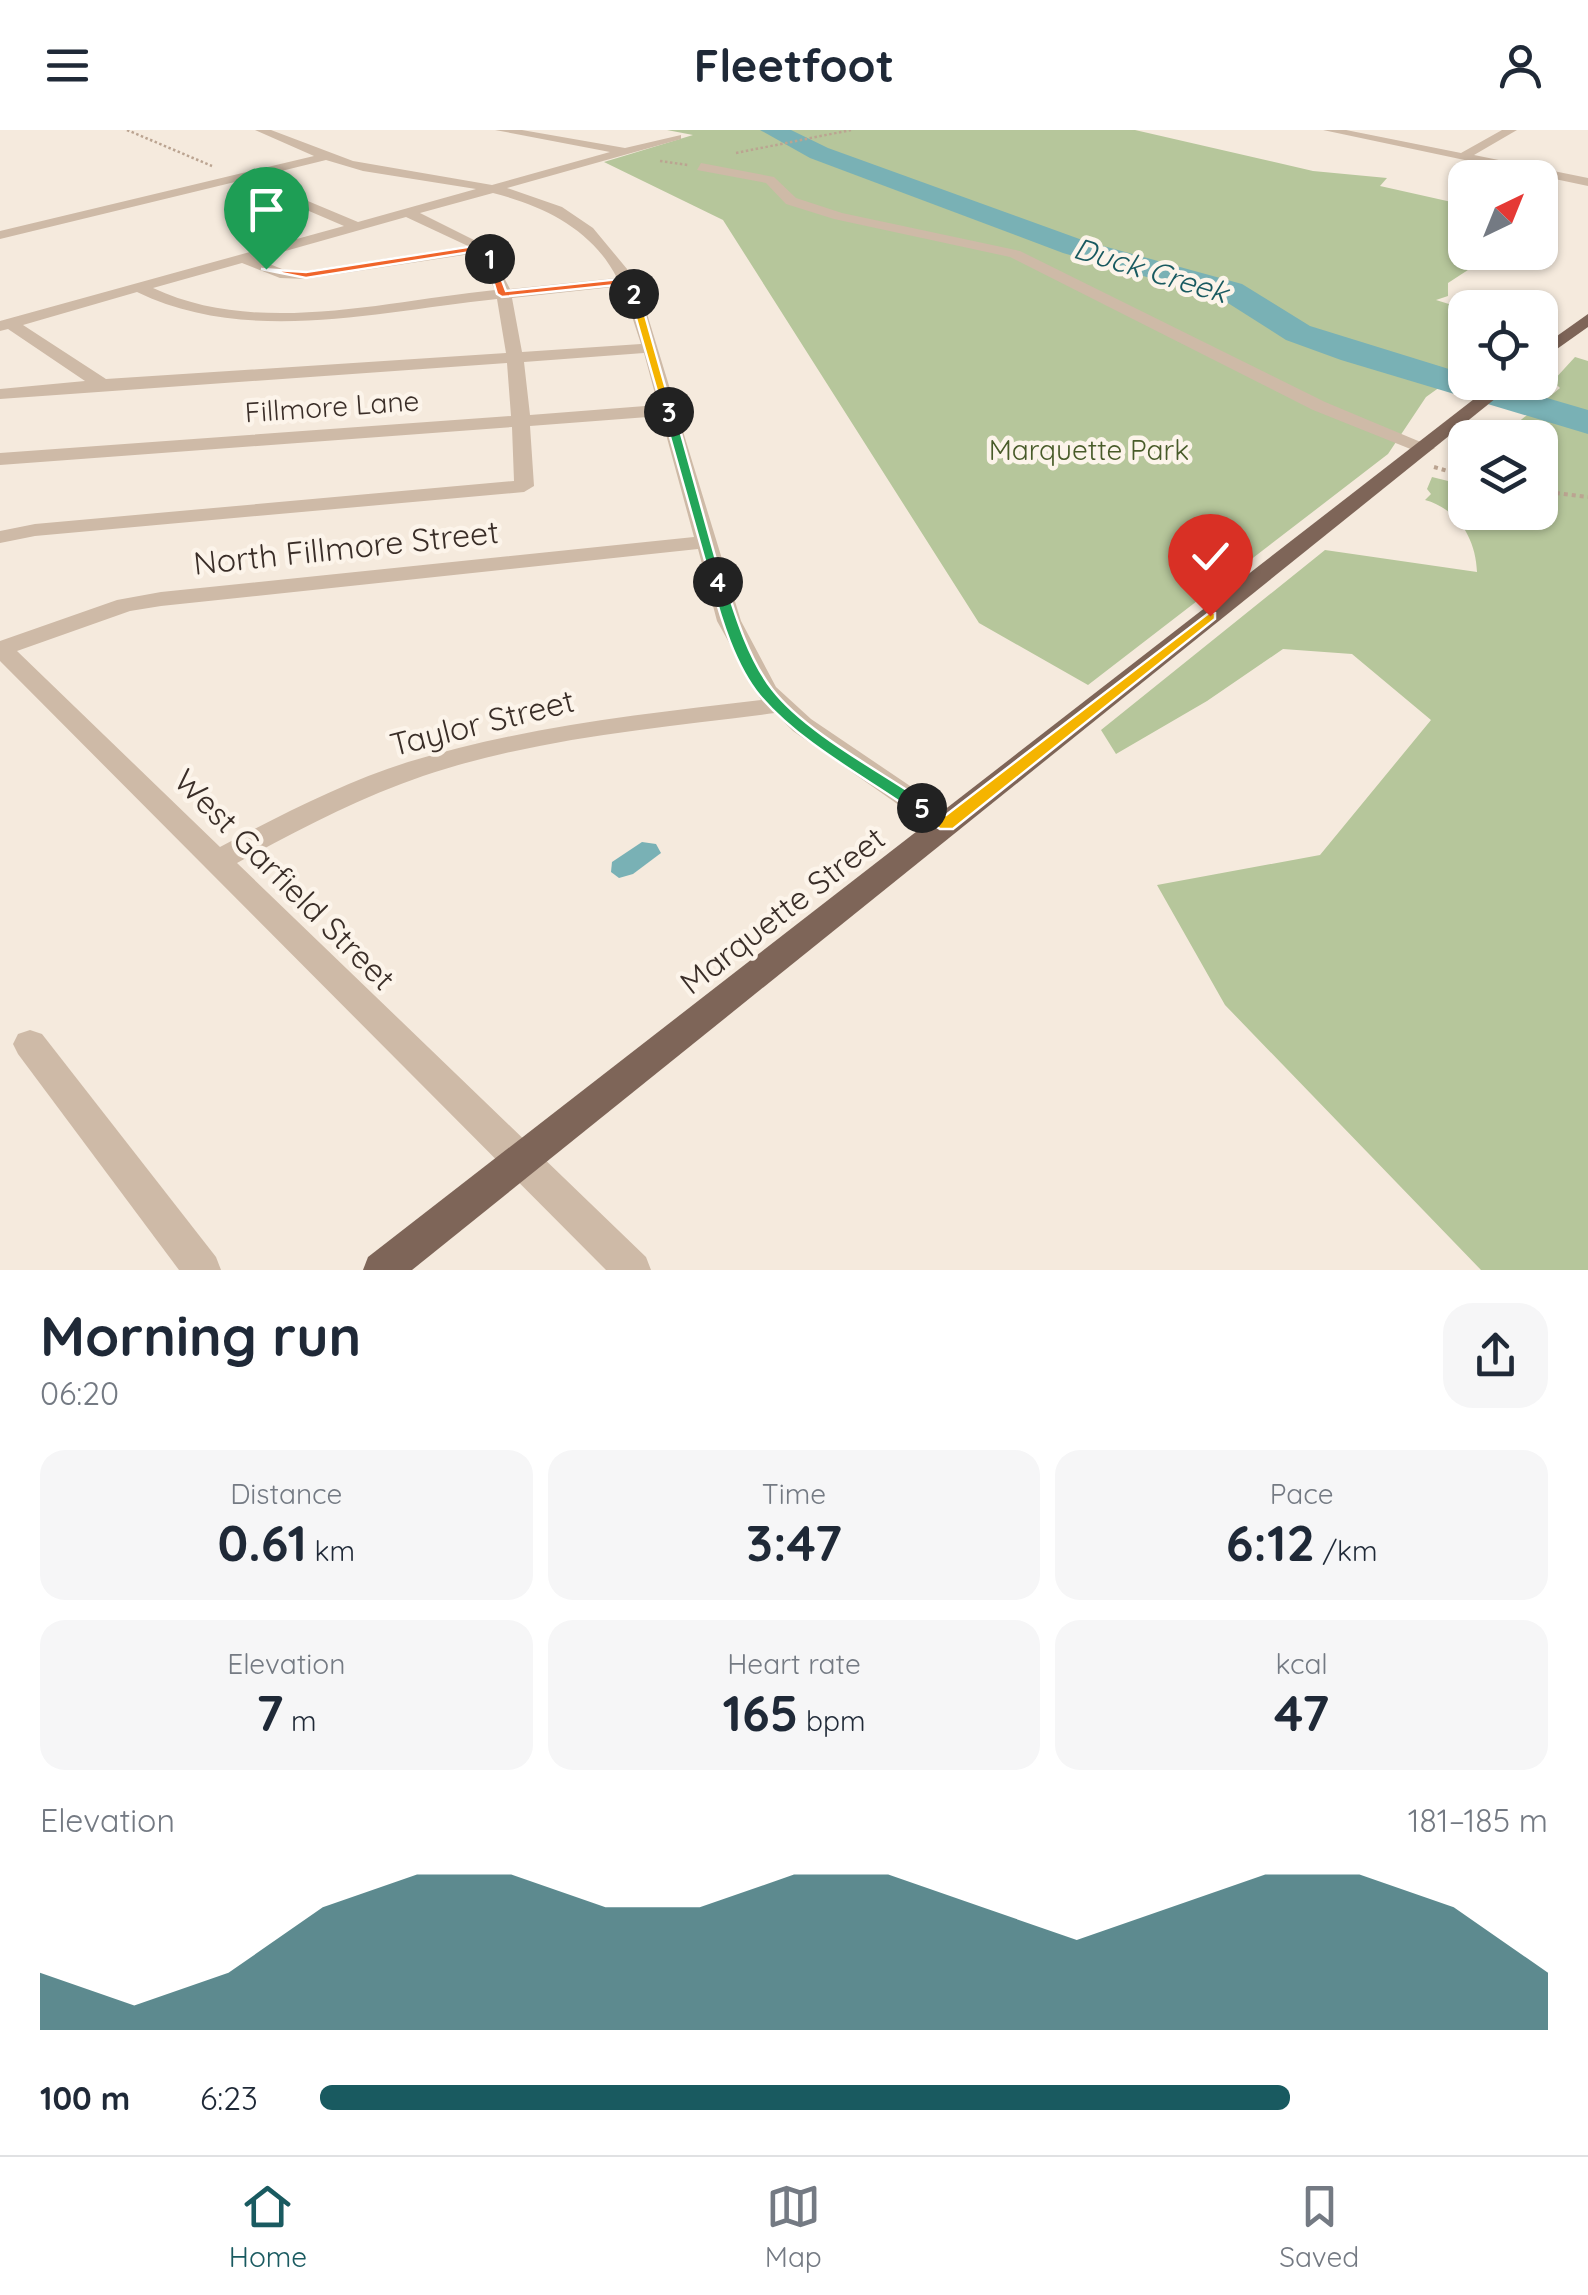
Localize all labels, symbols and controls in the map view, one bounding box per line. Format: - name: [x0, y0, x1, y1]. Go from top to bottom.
- text: Fleetfoot: [694, 37, 894, 93]
- icon: menu: [40, 38, 95, 93]
- icon: person: [1493, 38, 1548, 93]
- north arrow: [1448, 160, 1558, 270]
- map controls: [1448, 160, 1558, 530]
- pin: [224, 167, 309, 270]
- icon: arrive: [239, 182, 294, 237]
- water label: Duck Creek: [1069, 229, 1235, 312]
- pin: 1: [465, 234, 515, 284]
- text: 1: [485, 241, 495, 276]
- pin: 2: [609, 269, 659, 319]
- text: 2: [626, 276, 642, 311]
- button: locate: [1448, 290, 1558, 400]
- street label: Fillmore Lane: [244, 382, 420, 430]
- pin: 3: [644, 387, 694, 437]
- text: 3: [661, 394, 677, 429]
- button: layers: [1448, 420, 1558, 530]
- park label: Marquette Park: [989, 432, 1189, 467]
- street label: North Fillmore Street: [191, 511, 501, 583]
- pin: [1168, 514, 1253, 617]
- icon: check: [1183, 529, 1238, 584]
- pin: 4: [693, 557, 743, 607]
- text: 4: [710, 564, 726, 599]
- street label: Taylor Street: [386, 680, 578, 764]
- street label: West Garfield Street: [166, 760, 404, 998]
- pin: 5: [897, 783, 947, 833]
- text: 5: [914, 790, 930, 825]
- street label: Marquette Street: [672, 818, 892, 1002]
- text: Morning run: [40, 1301, 361, 1370]
- button: share: [1443, 1303, 1548, 1408]
- text: 06:20: [40, 1373, 119, 1413]
- text: Distance: [230, 1476, 342, 1511]
- text: Time: [762, 1476, 826, 1511]
- text: Pace: [1270, 1476, 1334, 1511]
- text: 0.61: [218, 1511, 307, 1574]
- text: 3:47: [746, 1511, 842, 1574]
- text: 6:12: [1226, 1511, 1315, 1574]
- text: km: [307, 1533, 355, 1568]
- text: /km: [1315, 1533, 1378, 1568]
- text: Elevation: [227, 1646, 345, 1681]
- text: Heart rate: [727, 1646, 861, 1681]
- text: kcal: [1276, 1646, 1328, 1681]
- text: 7: [256, 1681, 283, 1744]
- text: 165: [722, 1681, 798, 1744]
- text: 47: [1274, 1681, 1329, 1744]
- text: m: [283, 1703, 317, 1738]
- text: bpm: [798, 1703, 866, 1738]
- text: Elevation: [40, 1800, 175, 1840]
- text: 181–185 m: [1408, 1800, 1548, 1840]
- text: 100 m: [40, 2078, 130, 2118]
- text: 6:23: [200, 2078, 258, 2118]
- tab: Home: [229, 2179, 307, 2274]
- tab: Map: [765, 2179, 822, 2274]
- tab: Saved: [1279, 2179, 1359, 2274]

